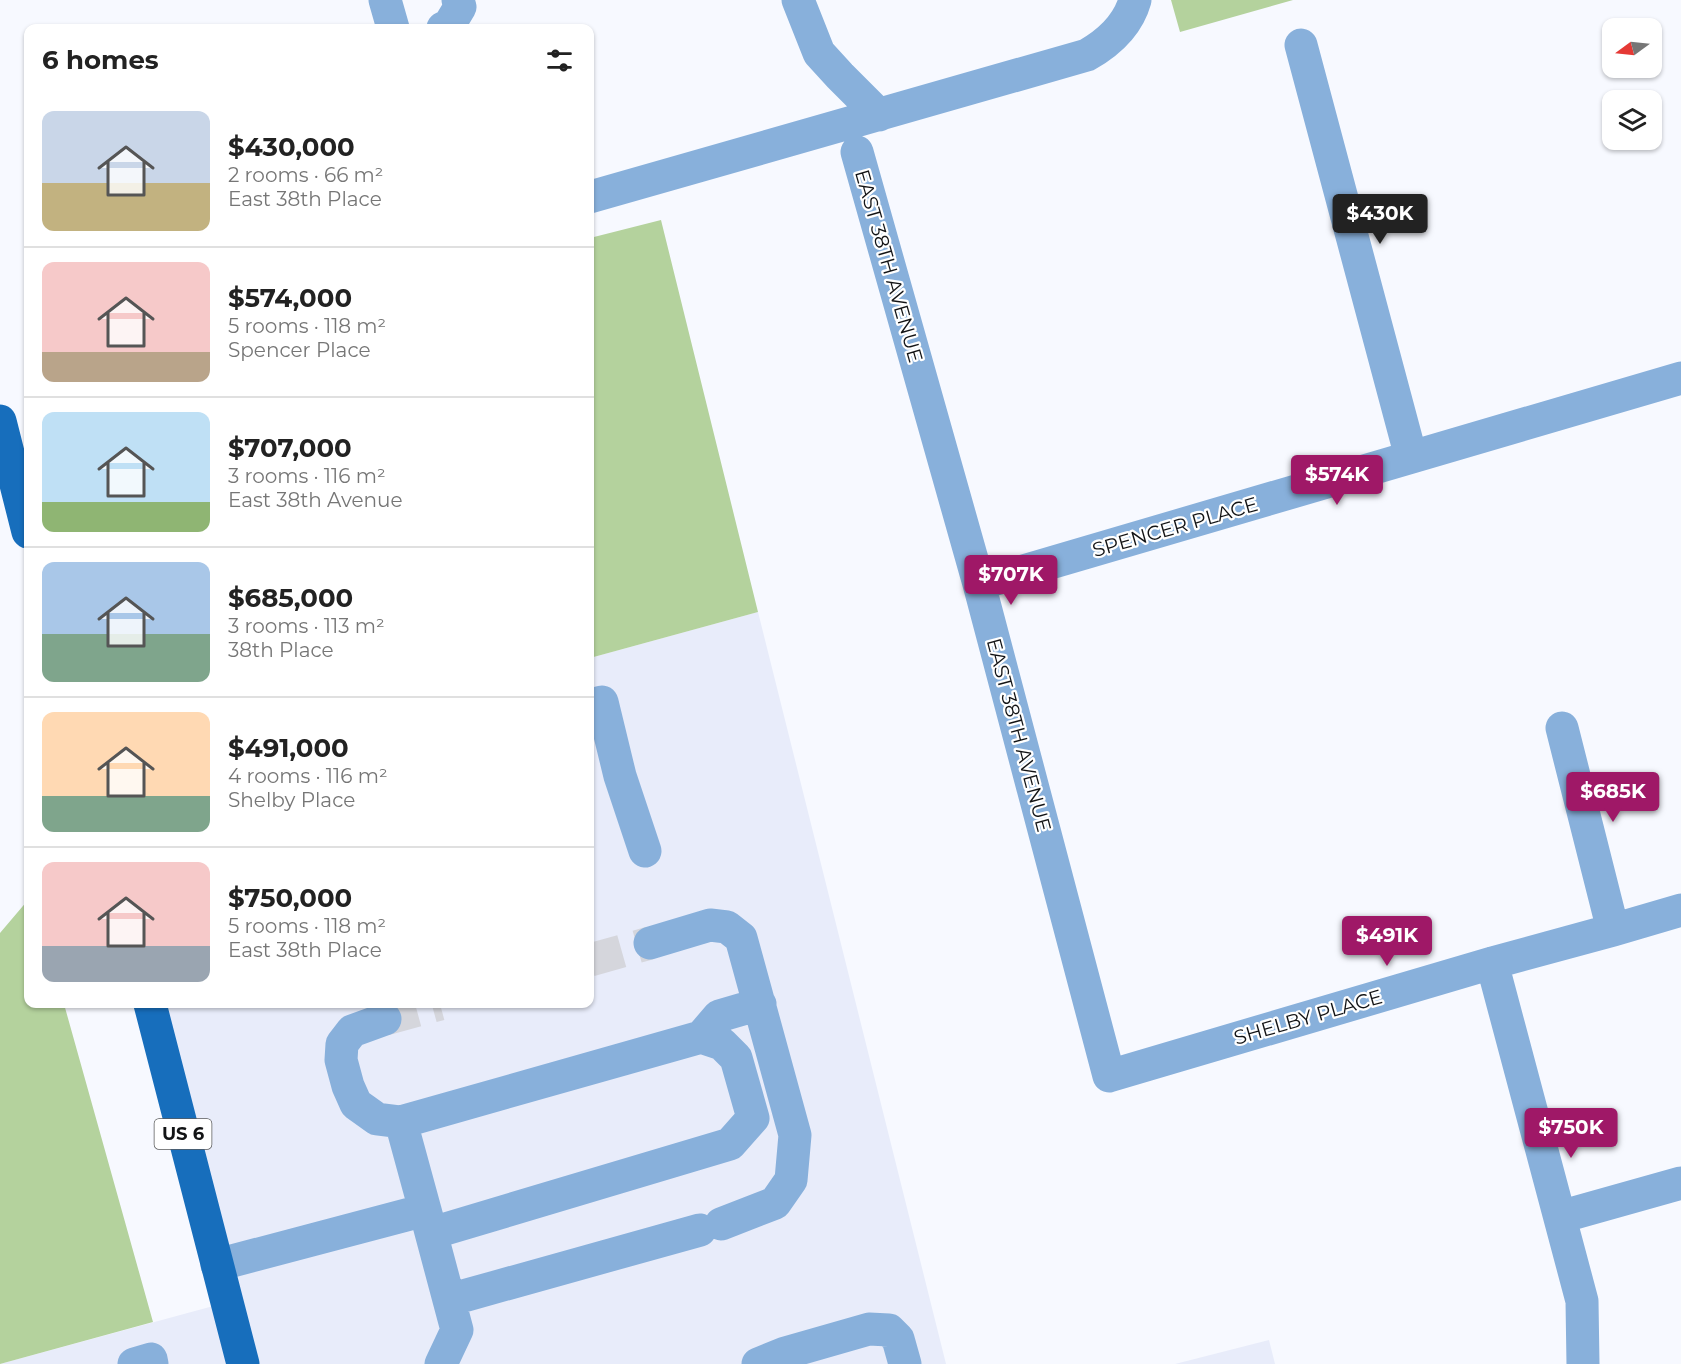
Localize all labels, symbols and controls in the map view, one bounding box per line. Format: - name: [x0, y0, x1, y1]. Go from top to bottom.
- north arrow: [1602, 18, 1662, 78]
- map controls: [1602, 18, 1662, 150]
- text: 6 homes: [42, 44, 159, 76]
- icon: filters: [543, 44, 576, 77]
- button: layers: [1602, 90, 1662, 150]
- text: $430,000: [228, 131, 355, 163]
- icon: home: [90, 135, 162, 207]
- text: 2 rooms · 66 m²: [228, 163, 383, 187]
- street label: EAST 38TH AVENUE: [850, 167, 928, 365]
- text: East 38th Place: [228, 187, 382, 211]
- pin: $430K: [1338, 194, 1422, 245]
- text: $430K: [1347, 201, 1413, 225]
- text: $574,000: [228, 282, 352, 314]
- icon: home: [90, 286, 162, 358]
- text: 5 rooms · 118 m²: [228, 314, 386, 338]
- text: Spencer Place: [228, 338, 371, 362]
- text: $707,000: [228, 432, 352, 464]
- icon: home: [90, 436, 162, 508]
- pin: $574K: [1295, 455, 1379, 506]
- text: $574K: [1305, 462, 1369, 486]
- text: 3 rooms · 116 m²: [228, 464, 386, 488]
- text: East 38th Avenue: [228, 488, 403, 512]
- street label: SPENCER PLACE: [1090, 492, 1260, 562]
- pin: $707K: [969, 555, 1053, 606]
- text: $707K: [978, 562, 1044, 586]
- text: $685,000: [228, 582, 353, 614]
- icon: home: [90, 586, 162, 658]
- text: 3 rooms · 113 m²: [228, 614, 385, 638]
- street label: EAST 38TH AVENUE: [982, 636, 1056, 834]
- text: 38th Place: [228, 638, 334, 662]
- text: $491,000: [228, 732, 349, 764]
- icon: home: [90, 736, 162, 808]
- text: 4 rooms · 116 m²: [228, 764, 388, 788]
- pin: $685K: [1571, 772, 1655, 823]
- text: $685K: [1580, 779, 1646, 803]
- text: Shelby Place: [228, 788, 355, 812]
- text: $750,000: [228, 882, 352, 914]
- icon: home: [90, 886, 162, 958]
- text: 5 rooms · 118 m²: [228, 914, 386, 938]
- pin: $491K: [1345, 916, 1429, 967]
- text: $491K: [1356, 923, 1418, 947]
- text: East 38th Place: [228, 938, 382, 962]
- street label: SHELBY PLACE: [1231, 984, 1385, 1050]
- pin: $750K: [1529, 1108, 1613, 1159]
- text: $750K: [1539, 1115, 1603, 1139]
- road number: US 6: [154, 1119, 212, 1149]

